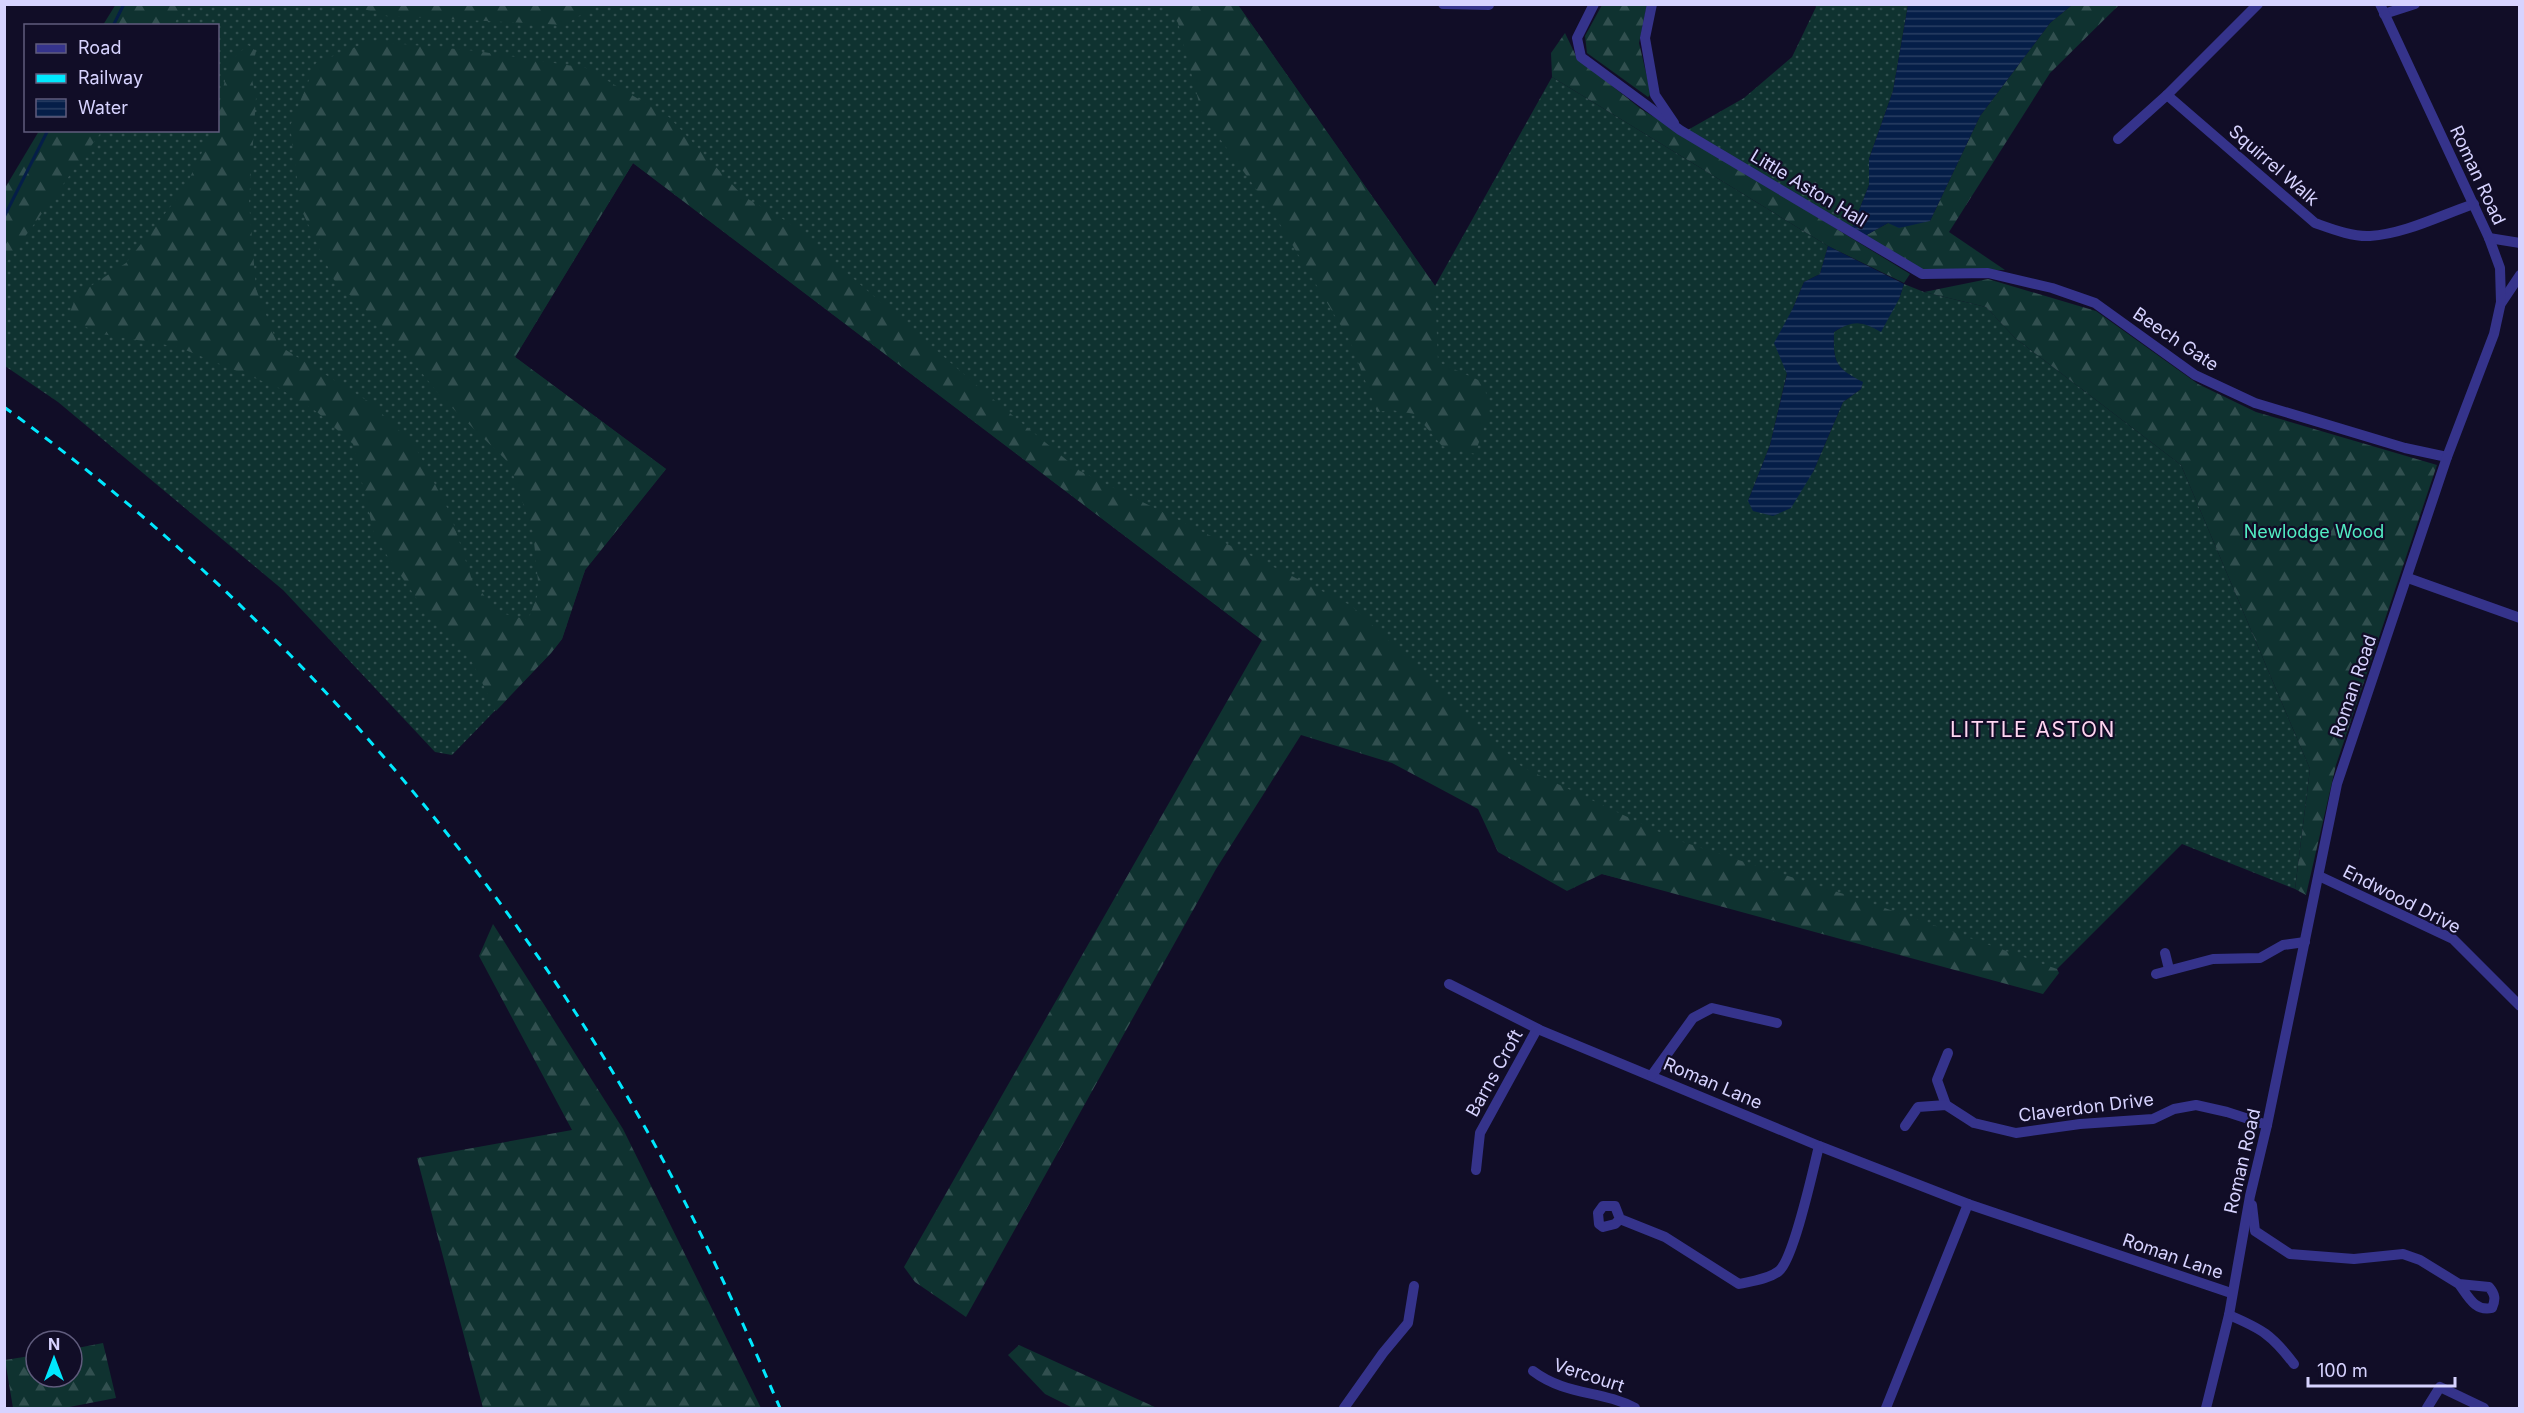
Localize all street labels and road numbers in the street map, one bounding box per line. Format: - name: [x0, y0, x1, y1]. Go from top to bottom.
- street label: Squirrel Walk: [2225, 120, 2323, 210]
- street label: Roman Road: [2446, 122, 2510, 228]
- street label: Little Aston Hall: [1747, 145, 1871, 231]
- street label: Beech Gate: [2129, 303, 2223, 375]
- street label: Roman Road: [2326, 632, 2380, 740]
- street label: Endwood Drive: [2340, 860, 2464, 938]
- street label: Barns Croft: [1461, 1026, 1527, 1120]
- street label: Roman Lane: [1661, 1053, 1765, 1113]
- street label: Claverdon Drive: [2017, 1088, 2155, 1126]
- street label: Roman Road: [2220, 1106, 2264, 1216]
- street label: Roman Lane: [2120, 1229, 2226, 1283]
- street label: Vercourt: [1551, 1354, 1627, 1396]

